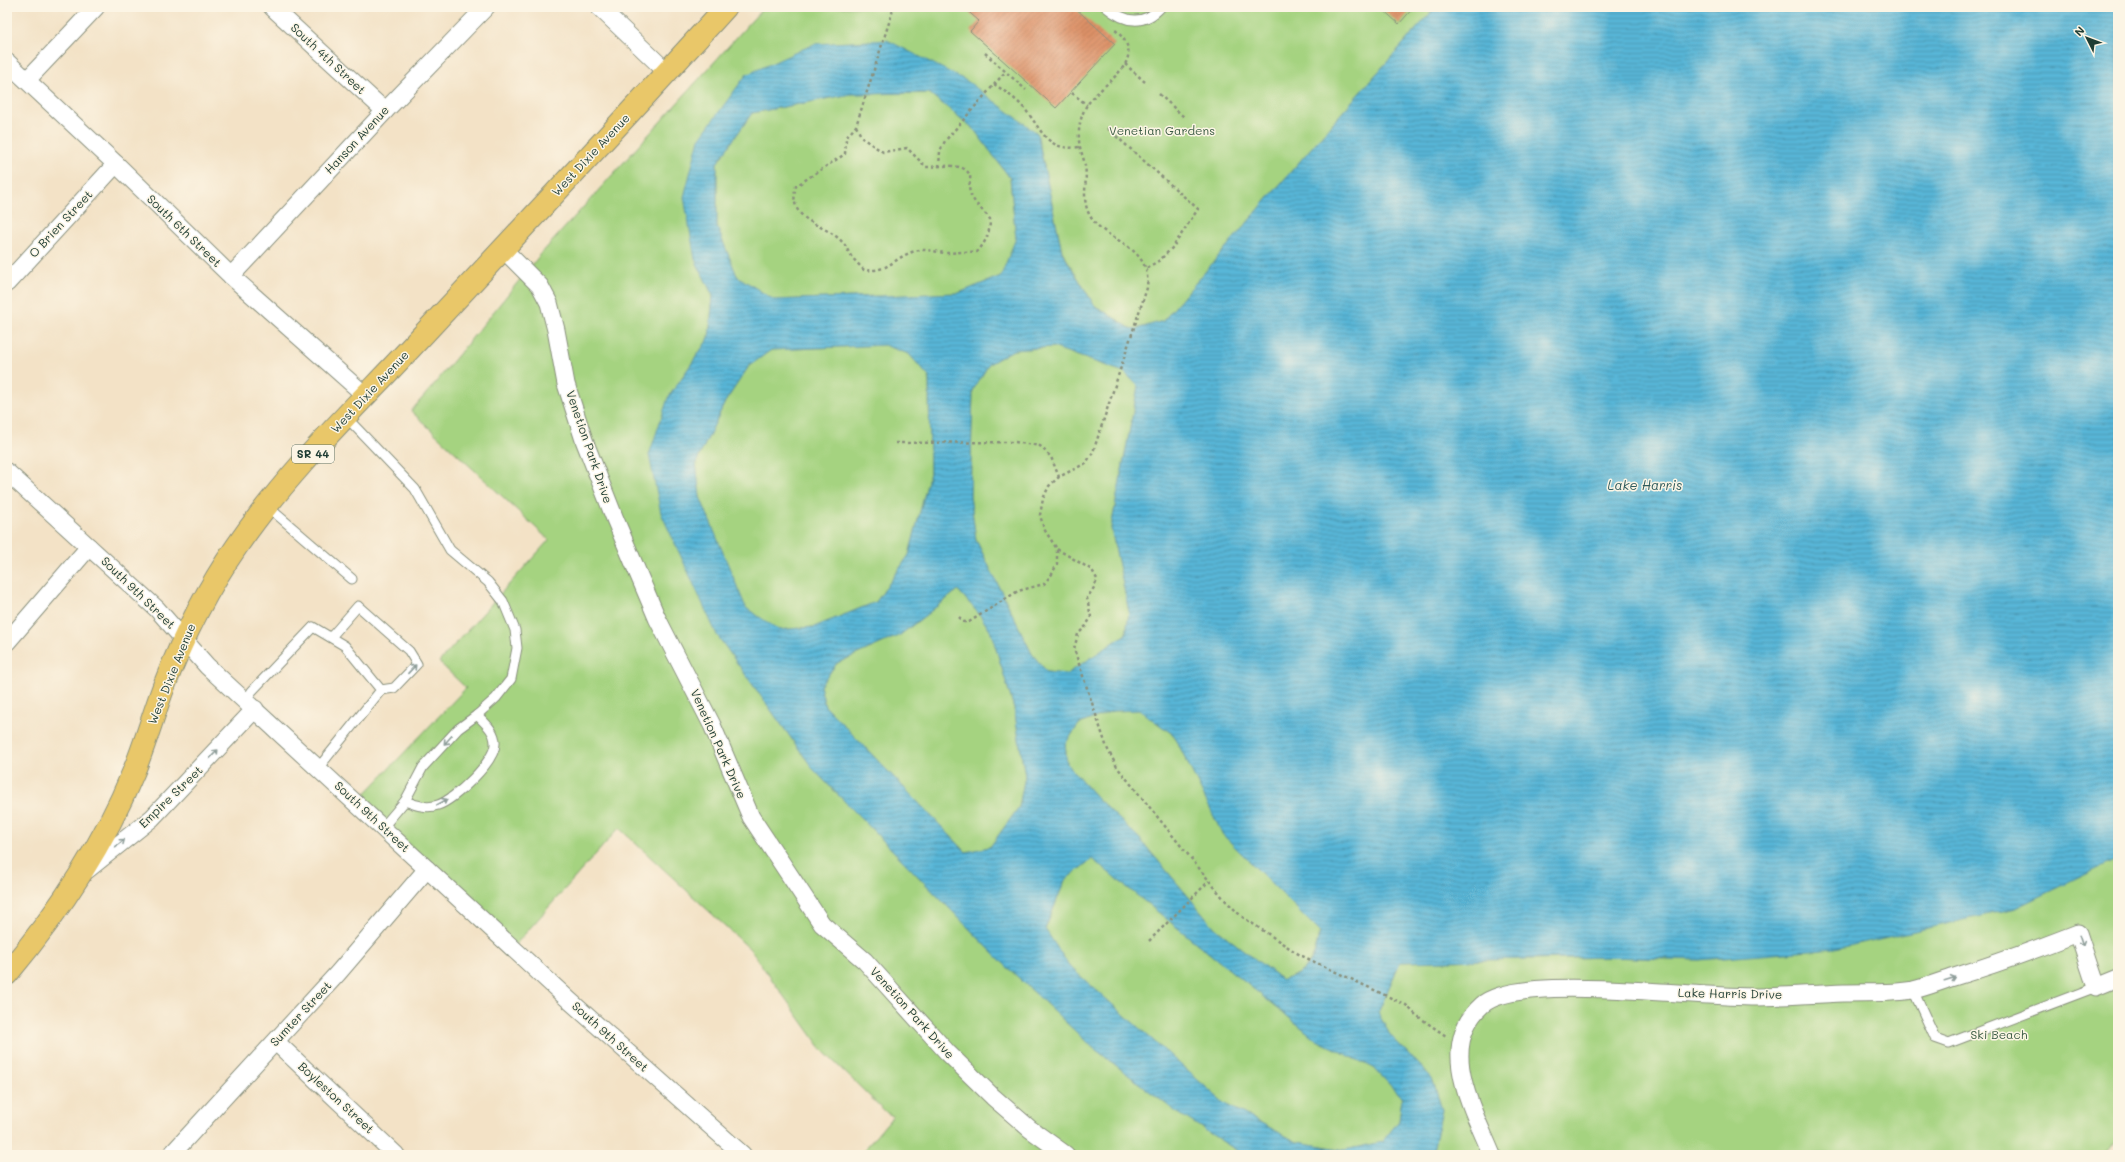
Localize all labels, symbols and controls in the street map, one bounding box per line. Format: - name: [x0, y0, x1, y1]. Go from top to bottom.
- north arrow: [2067, 18, 2107, 58]
- street label: South 4th Street: [288, 19, 370, 97]
- text: N: [2071, 23, 2088, 39]
- street label: Hanson Avenue: [321, 102, 392, 177]
- street label: West Dixie Avenue: [548, 110, 633, 199]
- park label: Venetian Gardens: [1109, 122, 1215, 138]
- street label: O Brien Street: [25, 186, 96, 260]
- street label: South 6th Street: [144, 191, 225, 270]
- street label: West Dixie Avenue: [327, 347, 412, 436]
- street label: Venetion Park Drive: [563, 388, 617, 505]
- road number: SR 44: [292, 445, 334, 463]
- water label: Lake Harris: [1608, 476, 1682, 493]
- street label: South 9th Street: [98, 553, 179, 632]
- street label: West Dixie Avenue: [144, 621, 199, 726]
- one-way arrow: [407, 664, 416, 674]
- street label: Venetion Park Drive: [687, 686, 750, 801]
- one-way arrow: [443, 735, 452, 745]
- one-way arrow: [209, 749, 219, 759]
- street label: Empire Street: [135, 762, 206, 831]
- street label: South 9th Street: [332, 777, 414, 855]
- one-way arrow: [436, 798, 448, 806]
- one-way arrow: [115, 839, 126, 848]
- one-way arrow: [2078, 934, 2085, 947]
- street label: Venetion Park Drive: [867, 963, 958, 1062]
- one-way arrow: [1943, 975, 1956, 982]
- street label: Sumter Street: [266, 977, 335, 1049]
- street label: Lake Harris Drive: [1678, 984, 1782, 1002]
- street label: South 9th Street: [569, 998, 652, 1075]
- park label: Ski Beach: [1971, 1026, 2028, 1042]
- street label: Boyleston Street: [295, 1058, 378, 1137]

